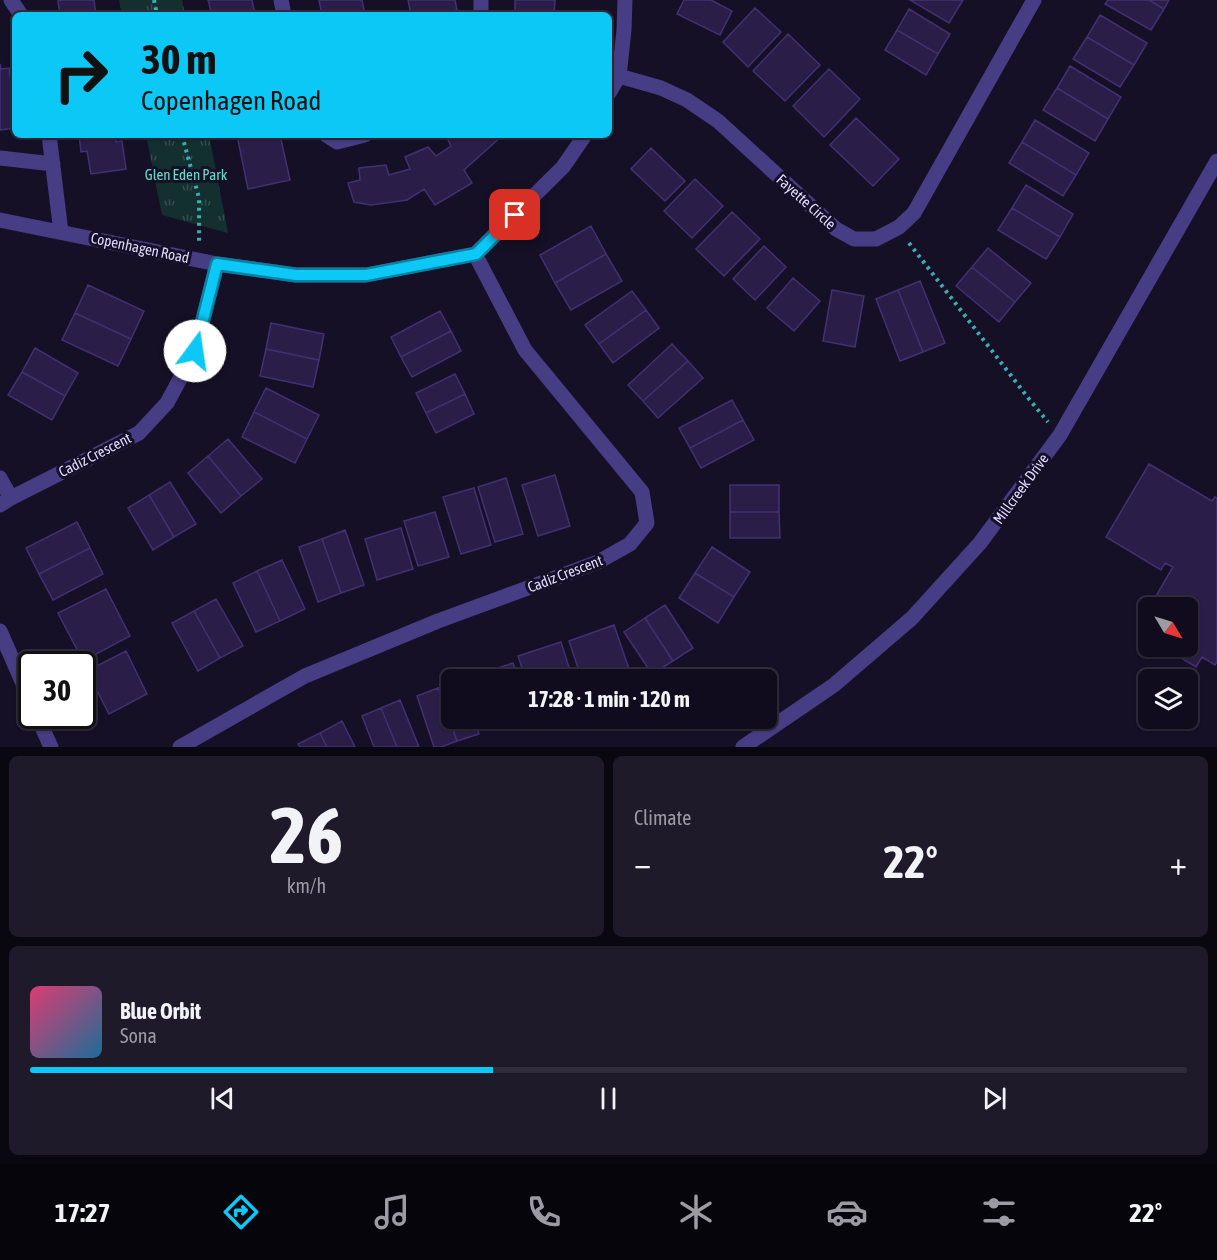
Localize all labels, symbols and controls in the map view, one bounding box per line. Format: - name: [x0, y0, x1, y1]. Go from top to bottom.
- text: 30 m: [141, 35, 216, 83]
- icon: right: [42, 36, 120, 114]
- text: Copenhagen Road: [141, 85, 321, 116]
- park label: Glen Eden Park: [145, 166, 228, 183]
- street label: Fayette Circle: [773, 171, 840, 233]
- pin: [489, 189, 540, 240]
- icon: arrive: [498, 198, 531, 231]
- street label: Copenhagen Road: [89, 229, 191, 266]
- position arrow: [163, 319, 227, 383]
- street label: Cadiz Crescent: [56, 429, 134, 480]
- street label: Millcreek Drive: [989, 450, 1052, 527]
- street label: Cadiz Crescent: [525, 551, 605, 596]
- north arrow: [1138, 597, 1198, 657]
- map controls: [1138, 597, 1198, 729]
- speed limit sign: 30: [18, 651, 96, 729]
- button: layers: [1138, 669, 1198, 729]
- text: 17:28 · 1 min · 120 m: [528, 686, 690, 712]
- text: 26: [270, 790, 343, 880]
- text: Climate: [634, 806, 691, 829]
- text: 22°: [883, 836, 938, 888]
- text: −: [634, 844, 651, 882]
- text: +: [1170, 844, 1187, 882]
- text: km/h: [287, 874, 326, 897]
- text: Blue Orbit: [120, 998, 201, 1024]
- text: Sona: [120, 1024, 157, 1047]
- icon: previous: [206, 1082, 239, 1115]
- icon: pause: [592, 1082, 625, 1115]
- icon: next: [978, 1082, 1011, 1115]
- icon: directions: [220, 1191, 262, 1233]
- icon: music: [371, 1191, 413, 1233]
- icon: phone: [523, 1191, 565, 1233]
- icon: climate: [675, 1191, 717, 1233]
- icon: car: [826, 1191, 868, 1233]
- icon: filters: [978, 1191, 1020, 1233]
- text: 17:27: [55, 1197, 110, 1228]
- text: 22°: [1129, 1197, 1162, 1228]

